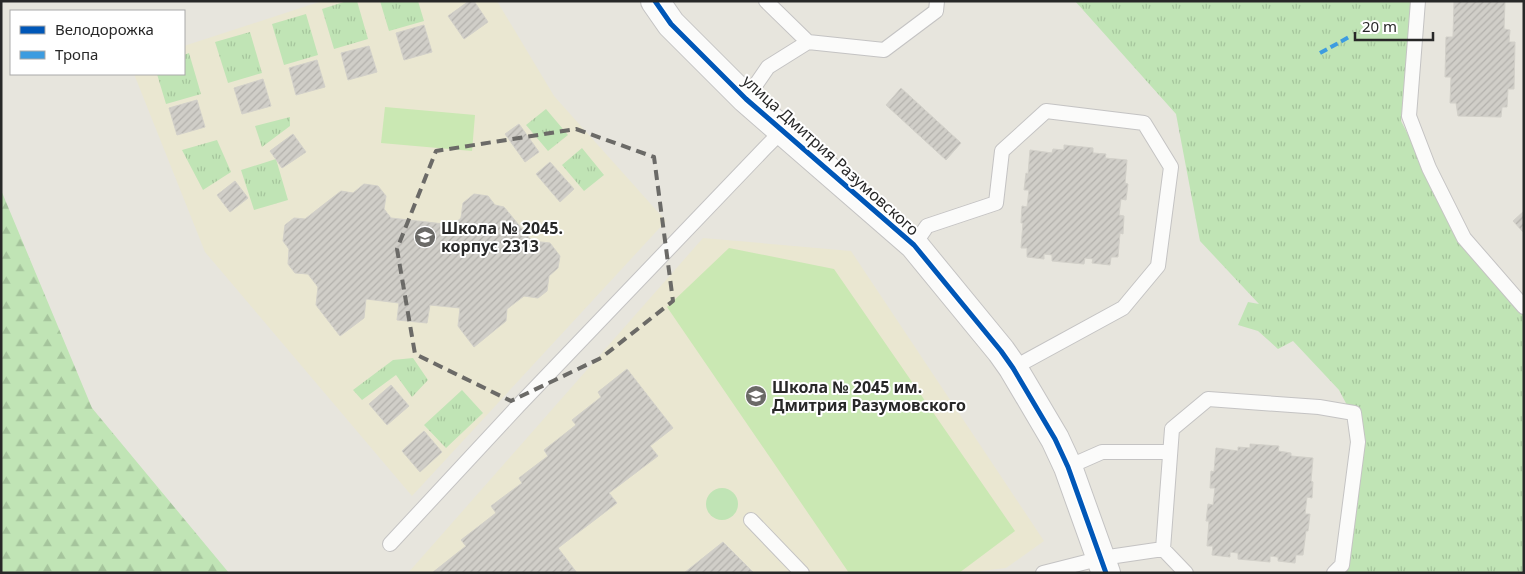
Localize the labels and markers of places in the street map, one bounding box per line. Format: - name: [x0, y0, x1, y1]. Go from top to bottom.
- place label: Школа № 2045. корпус 2313: [441, 217, 563, 257]
- school or university icon: Школа № 2045. корпус 2313: [413, 225, 437, 249]
- place label: Школа № 2045 им. Дмитрия Разумовского: [772, 376, 966, 416]
- school or university icon: Школа № 2045 им. Дмитрия Разумовского: [744, 384, 768, 408]

